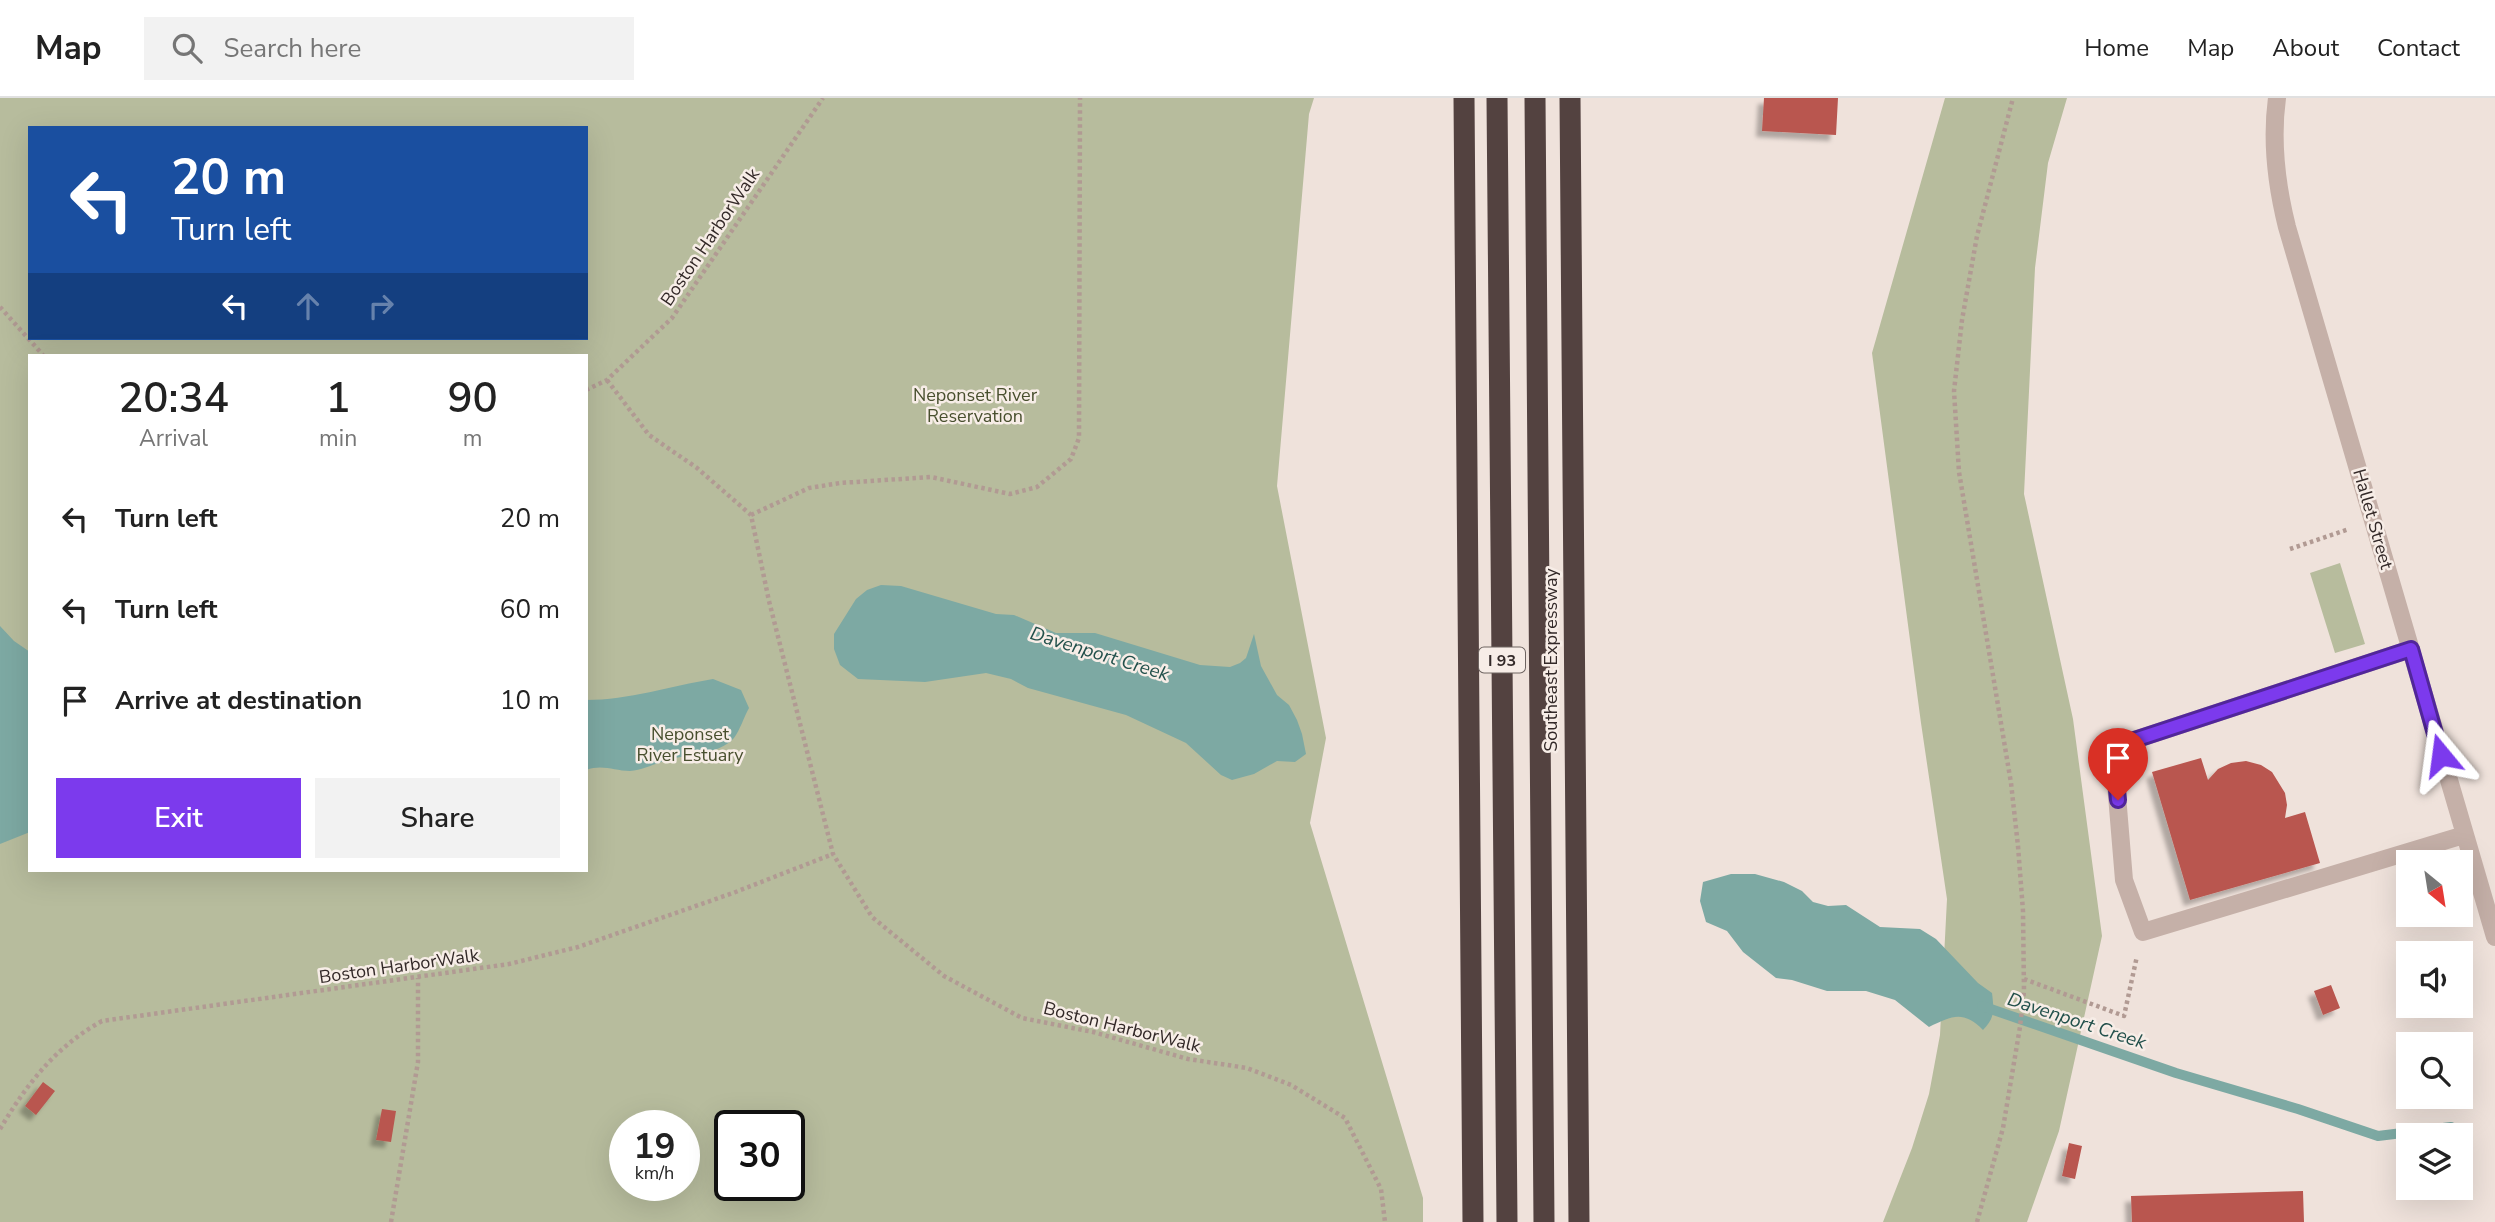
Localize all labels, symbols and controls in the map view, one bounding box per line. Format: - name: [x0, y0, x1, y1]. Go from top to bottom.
- search box: [144, 17, 634, 80]
- text: Map: [35, 26, 102, 71]
- icon: search: [168, 29, 206, 67]
- text: Search here: [224, 31, 361, 66]
- text: Home: [2084, 32, 2149, 64]
- text: Map: [2187, 32, 2234, 64]
- text: About: [2272, 32, 2339, 64]
- text: Contact: [2377, 32, 2460, 64]
- text: 20 m: [171, 144, 286, 211]
- icon: left: [56, 154, 147, 245]
- street label: Boston HarborWalk: [655, 163, 766, 310]
- text: Turn left: [171, 208, 291, 251]
- icon: left: [216, 287, 254, 325]
- icon: ahead: [289, 287, 327, 325]
- icon: right: [362, 287, 400, 325]
- text: 20:34: [118, 370, 229, 427]
- text: 1: [326, 370, 351, 427]
- text: 90: [447, 370, 498, 427]
- park label: Neponset River Reservation: [913, 383, 1038, 428]
- text: Arrival: [139, 423, 208, 454]
- text: min: [319, 423, 357, 454]
- text: m: [463, 423, 482, 454]
- street label: Hallet Street: [2347, 466, 2399, 573]
- icon: left: [56, 500, 94, 538]
- text: Turn left: [115, 501, 218, 536]
- text: 20 m: [500, 501, 560, 536]
- street label: Southeast Expressway: [1539, 568, 1563, 752]
- icon: left: [56, 591, 94, 629]
- text: Turn left: [115, 592, 218, 627]
- text: 60 m: [500, 592, 560, 627]
- water label: Davenport Creek: [1027, 620, 1173, 688]
- road number: I 93: [1479, 648, 1525, 673]
- icon: arrive: [56, 682, 94, 720]
- text: Arrive at destination: [115, 683, 362, 718]
- text: 10 m: [500, 683, 560, 718]
- position arrow: [2404, 718, 2478, 792]
- park label: Neponset River Estuary: [636, 722, 744, 767]
- pin: [2088, 728, 2148, 800]
- icon: arrive: [2099, 739, 2137, 777]
- button: Exit: [56, 778, 301, 858]
- button: Share: [315, 778, 560, 858]
- north arrow: [2396, 850, 2473, 928]
- map controls: [2396, 850, 2473, 1200]
- button: sound: [2396, 941, 2473, 1018]
- street label: Boston HarborWalk: [318, 943, 481, 989]
- water label: Davenport Creek: [2004, 986, 2150, 1056]
- street label: Boston HarborWalk: [1041, 996, 1204, 1058]
- button: search: [2396, 1032, 2473, 1109]
- speed limit sign: 30: [714, 1110, 805, 1201]
- text: 19: [633, 1123, 676, 1170]
- button: layers: [2396, 1123, 2473, 1200]
- text: km/h: [635, 1161, 674, 1185]

